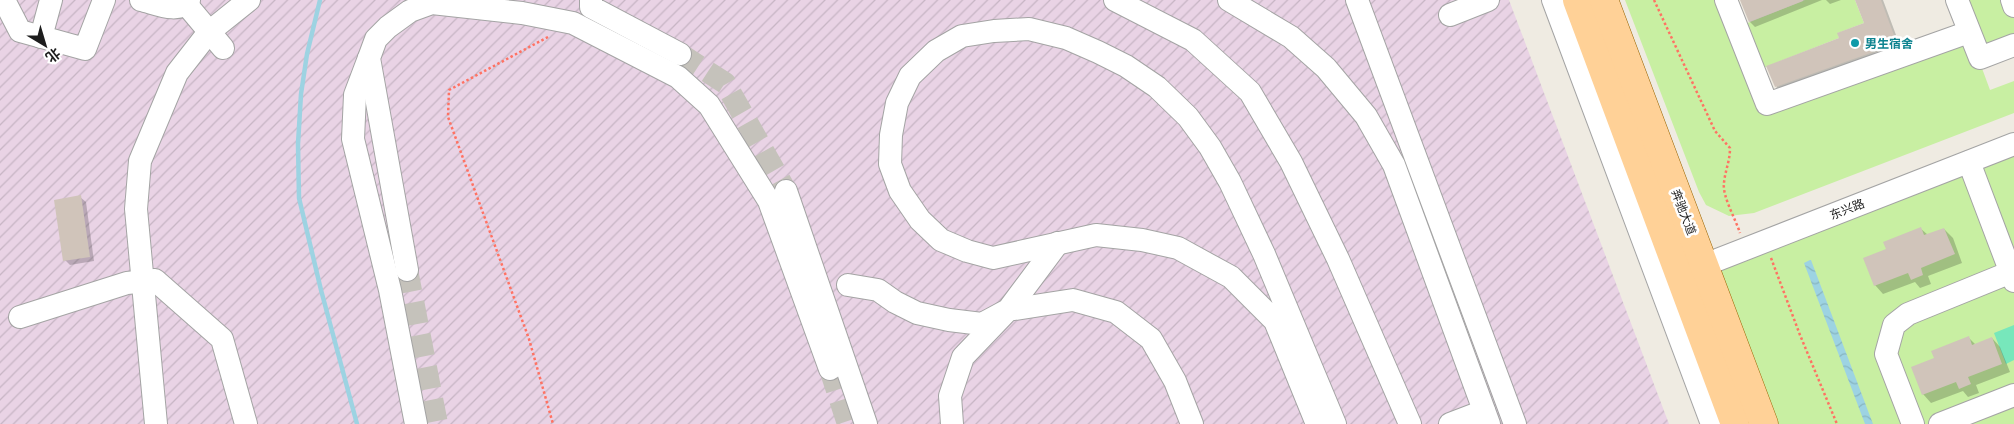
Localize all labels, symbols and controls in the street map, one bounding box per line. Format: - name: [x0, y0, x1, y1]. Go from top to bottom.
- north arrow: [20, 20, 70, 70]
- place label: 男生宿舍: [1865, 36, 1913, 51]
- marker: 男生宿舍: [1849, 37, 1861, 49]
- text: 北: [43, 45, 64, 67]
- street label: 奔驰大道: [1668, 187, 1700, 237]
- street label: 东兴路: [1828, 196, 1866, 222]

